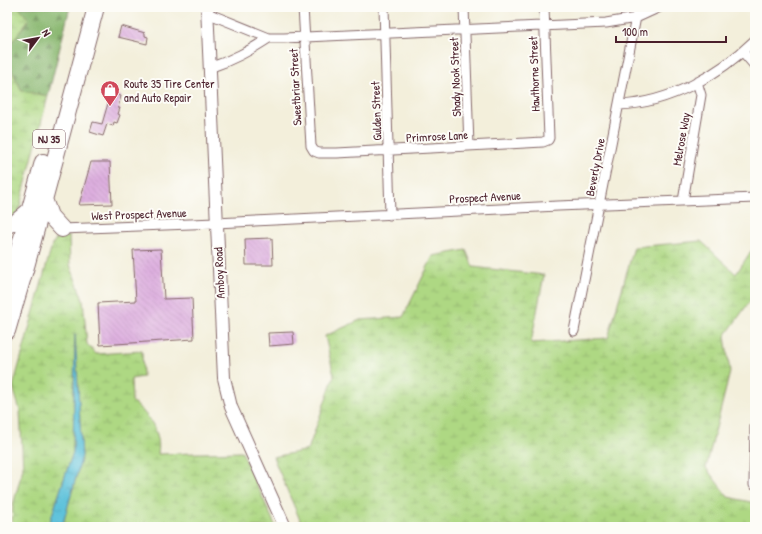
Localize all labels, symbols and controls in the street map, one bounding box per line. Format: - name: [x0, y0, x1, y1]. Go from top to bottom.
- north arrow: [18, 18, 58, 58]
- scale bar: [616, 18, 726, 44]
- text: 100 m: [622, 23, 648, 40]
- text: N: [39, 27, 54, 39]
- street label: Hawthorne Street: [524, 35, 544, 112]
- street label: Shady Nook Street: [445, 36, 465, 117]
- street label: Sweetbriar Street: [284, 47, 306, 126]
- place label: Route 35 Tire Center and Auto Repair: [124, 75, 215, 106]
- shop icon: Route 35 Tire Center and Auto Repair: [99, 79, 121, 107]
- street label: Gulden Street: [366, 80, 386, 141]
- street label: Melrose Way: [668, 111, 694, 167]
- street label: Primrose Lane: [405, 126, 469, 146]
- road number: NJ 35: [33, 130, 65, 148]
- street label: Beverly Drive: [581, 136, 609, 197]
- street label: Prospect Avenue: [449, 187, 521, 207]
- street label: West Prospect Avenue: [91, 204, 187, 224]
- street label: Amboy Road: [209, 247, 229, 299]

